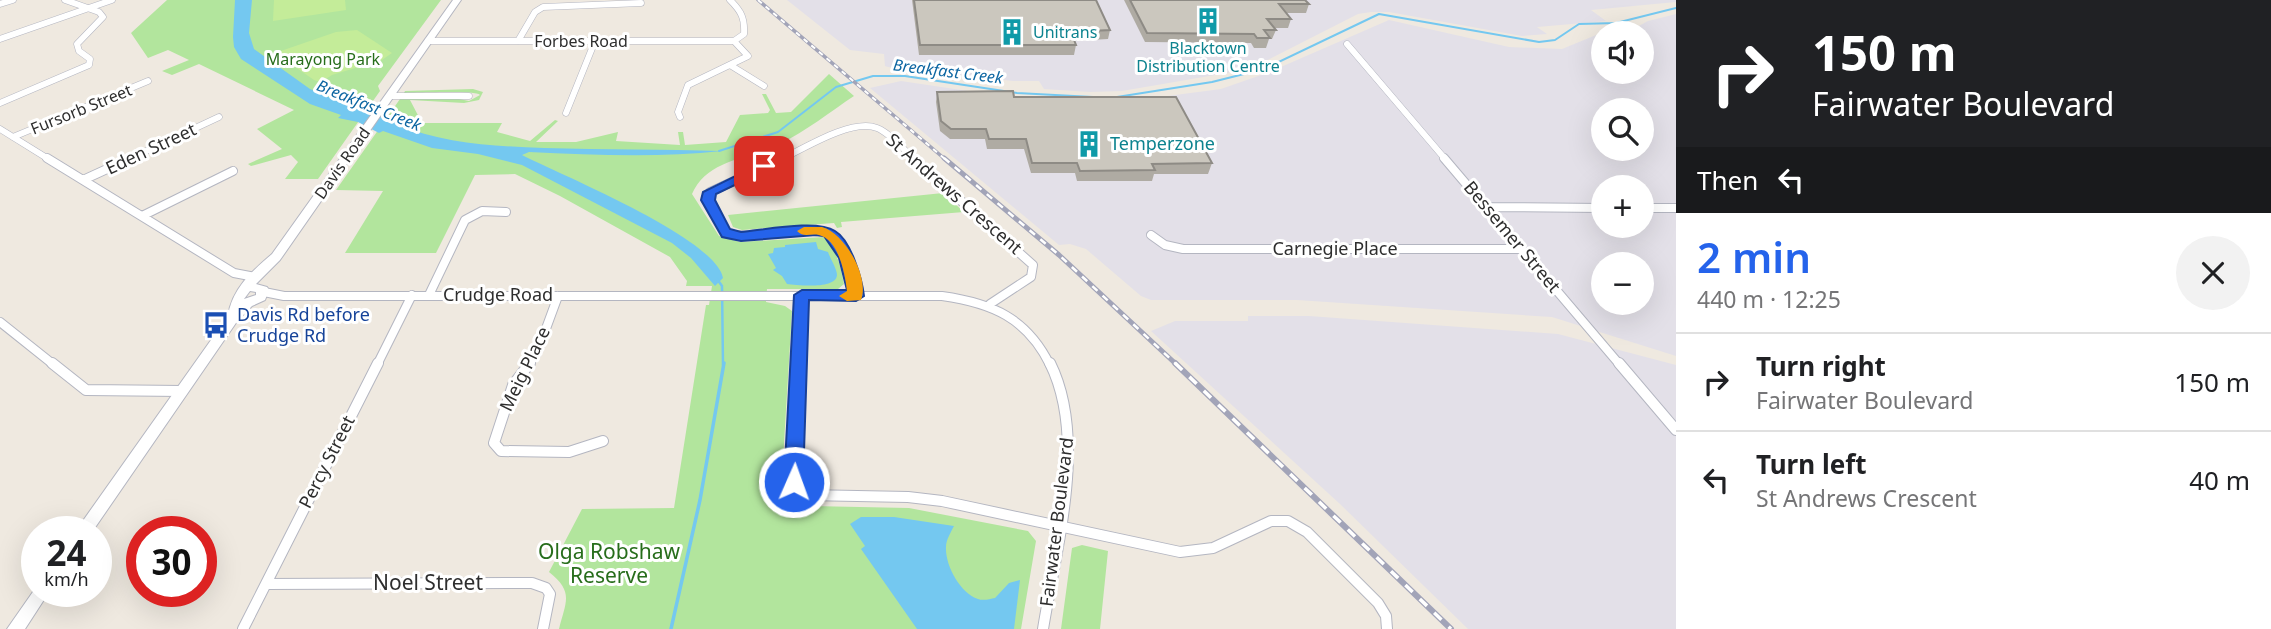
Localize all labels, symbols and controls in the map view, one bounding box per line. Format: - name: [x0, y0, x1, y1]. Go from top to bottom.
- building icon: Blacktown Distribution Centre: [1193, 6, 1223, 36]
- building icon: Unitrans: [997, 17, 1027, 47]
- text: 150 m: [1812, 19, 1957, 85]
- place label: Unitrans: [1033, 21, 1097, 43]
- map controls: [1591, 21, 1654, 315]
- button: sound: [1591, 21, 1654, 84]
- icon: right: [1697, 28, 1788, 119]
- street label: Forbes Road: [534, 30, 628, 52]
- place label: Blacktown Distribution Centre: [1136, 37, 1280, 77]
- park label: Marayong Park: [266, 48, 381, 70]
- water label: Breakfast Creek: [892, 53, 1005, 89]
- water label: Breakfast Creek: [314, 74, 425, 136]
- street label: Fursorb Street: [27, 79, 135, 139]
- text: Fairwater Boulevard: [1812, 82, 2114, 125]
- button: search: [1591, 98, 1654, 161]
- street label: Eden Street: [101, 116, 200, 180]
- street label: Davis Road: [309, 123, 375, 203]
- street label: St Andrews Crescent: [882, 128, 1028, 259]
- building icon: Temperzone: [1074, 129, 1104, 159]
- place label: Temperzone: [1110, 131, 1215, 155]
- pin: [734, 136, 794, 196]
- icon: arrive: [745, 147, 783, 185]
- icon: left: [1772, 161, 1810, 199]
- text: Then: [1697, 162, 1758, 198]
- button: +: [1591, 175, 1654, 238]
- street label: Bessemer Street: [1459, 176, 1567, 298]
- text: 2 min: [1697, 228, 1811, 285]
- street label: Carnegie Place: [1272, 236, 1398, 260]
- button: close: [2176, 236, 2250, 310]
- button: −: [1591, 252, 1654, 315]
- street label: Crudge Road: [443, 282, 553, 306]
- text: 440 m · 12:25: [1697, 283, 1841, 315]
- place label: Davis Rd before Crudge Rd: [237, 302, 370, 347]
- bus stop icon: Davis Rd before Crudge Rd: [201, 310, 231, 340]
- street label: Meig Place: [493, 322, 555, 415]
- text: Turn right: [1756, 348, 1886, 384]
- icon: right: [1697, 363, 1735, 401]
- text: 150 m: [2174, 364, 2250, 400]
- text: Fairwater Boulevard: [1756, 384, 1973, 416]
- street label: Percy Street: [293, 411, 360, 512]
- street label: Fairwater Boulevard: [1034, 436, 1078, 608]
- position arrow: [757, 445, 831, 519]
- text: Turn left: [1756, 446, 1867, 482]
- icon: left: [1697, 461, 1735, 499]
- text: 40 m: [2189, 462, 2250, 498]
- text: St Andrews Crescent: [1756, 482, 1977, 514]
- speed limit sign: 30: [126, 516, 217, 607]
- text: 24: [46, 529, 87, 576]
- park label: Olga Robshaw Reserve: [538, 537, 680, 589]
- text: km/h: [44, 567, 89, 591]
- street label: Noel Street: [373, 568, 483, 596]

